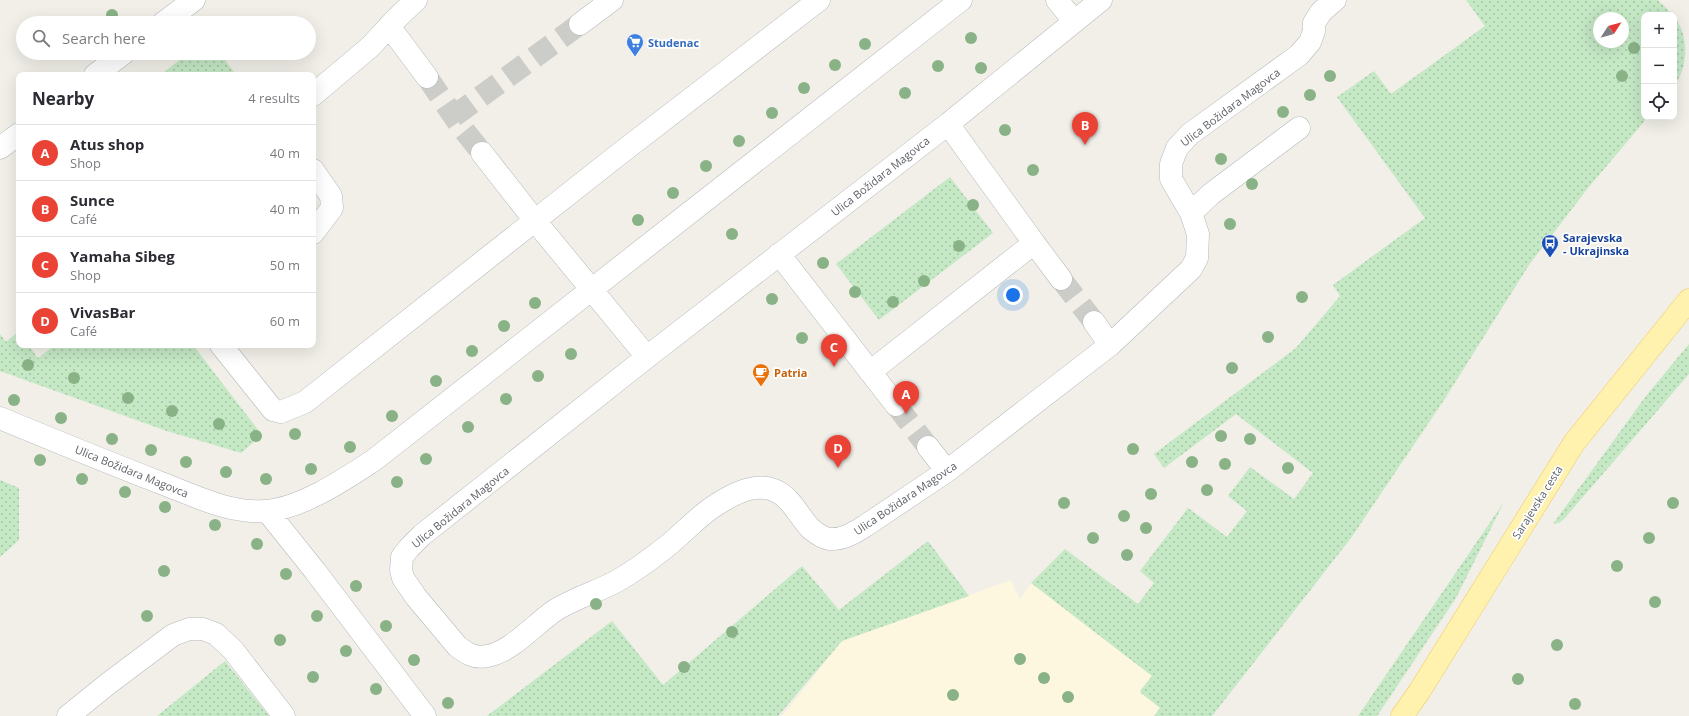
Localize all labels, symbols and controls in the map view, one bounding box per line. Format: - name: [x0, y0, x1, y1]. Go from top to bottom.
- north arrow: [1593, 12, 1629, 48]
- map controls: [1641, 12, 1677, 120]
- button: +: [1641, 12, 1677, 48]
- search box: [16, 16, 316, 60]
- icon: search: [30, 27, 52, 49]
- text: Search here: [62, 28, 146, 48]
- supermarket icon: Studenac: [625, 32, 645, 57]
- place label: Studenac: [648, 35, 699, 50]
- button: −: [1641, 48, 1677, 84]
- street label: Ulica Božidara Magovca: [1177, 65, 1283, 149]
- button: locate: [1641, 84, 1677, 120]
- text: Nearby: [32, 87, 94, 110]
- text: 4 results: [248, 89, 300, 107]
- pin: B: [1072, 112, 1098, 145]
- street label: Ulica Božidara Magovca: [828, 133, 932, 219]
- text: Atus shop: [70, 134, 144, 154]
- text: A: [41, 144, 49, 162]
- text: 40 m: [270, 144, 300, 162]
- text: Shop: [70, 154, 101, 172]
- text: Sunce: [70, 190, 115, 210]
- text: B: [41, 200, 49, 218]
- text: 40 m: [270, 200, 300, 218]
- text: Café: [70, 210, 97, 228]
- place label: Sarajevska - Ukrajinska: [1563, 230, 1629, 258]
- bus stop icon: Sarajevska - Ukrajinska: [1540, 233, 1560, 258]
- text: Yamaha Sibeg: [70, 246, 175, 266]
- text: C: [41, 256, 49, 274]
- text: 50 m: [270, 256, 300, 274]
- text: Shop: [70, 266, 101, 284]
- your location: [1003, 285, 1023, 305]
- text: VivasBar: [70, 302, 135, 322]
- text: D: [40, 312, 50, 330]
- text: 60 m: [270, 312, 300, 330]
- text: Café: [70, 322, 97, 340]
- pin: C: [821, 334, 847, 367]
- cafe icon: Patria: [751, 362, 771, 387]
- place label: Patria: [774, 365, 807, 380]
- pin: A: [893, 381, 919, 414]
- pin: D: [825, 435, 851, 468]
- street label: Ulica Božidara Magovca: [73, 441, 191, 501]
- street label: Ulica Božidara Magovca: [851, 458, 959, 538]
- street label: Sarajevska cesta: [1508, 462, 1566, 542]
- street label: Ulica Božidara Magovca: [408, 463, 512, 551]

